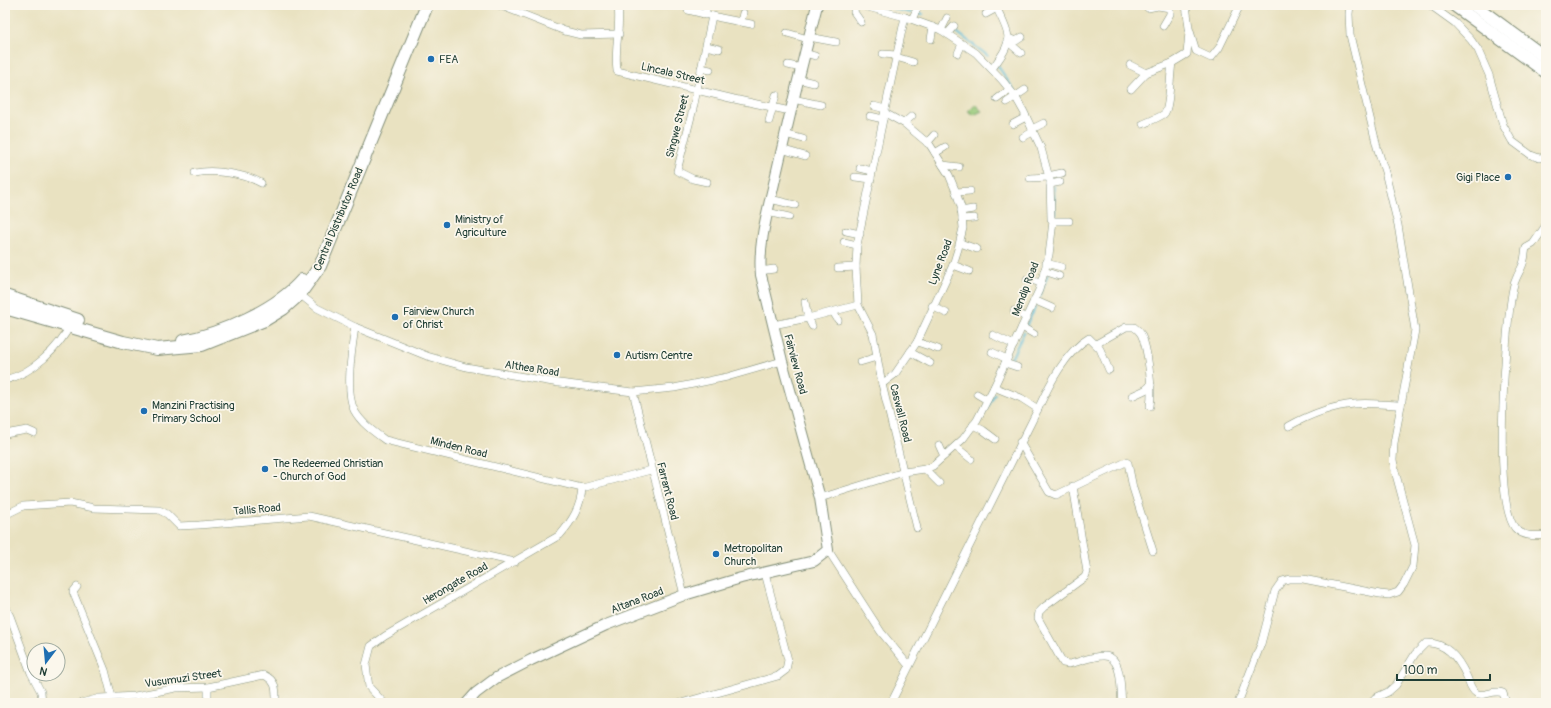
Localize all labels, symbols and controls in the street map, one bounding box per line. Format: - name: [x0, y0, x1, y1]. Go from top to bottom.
- place label: FEA: [439, 53, 458, 66]
- marker: FEA: [426, 54, 436, 64]
- street label: Lincala Street: [640, 60, 707, 87]
- street label: Singwe Street: [663, 92, 692, 159]
- street label: Central Distributor Road: [311, 166, 366, 273]
- place label: Gigi Place: [1456, 171, 1501, 184]
- marker: Gigi Place: [1503, 172, 1513, 182]
- place label: Ministry of Agriculture: [455, 213, 507, 239]
- marker: Ministry of Agriculture: [442, 220, 452, 230]
- street label: Lyne Road: [926, 238, 955, 287]
- street label: Mendip Road: [1009, 260, 1042, 318]
- place label: Fairview Church of Christ: [403, 305, 474, 331]
- marker: Fairview Church of Christ: [390, 312, 400, 322]
- street label: Fairview Road: [781, 333, 810, 396]
- place label: Autism Centre: [625, 349, 693, 362]
- marker: Autism Centre: [612, 350, 622, 360]
- street label: Althea Road: [504, 358, 560, 379]
- street label: Caswall Road: [887, 383, 914, 444]
- place label: Manzini Practising Primary School: [152, 399, 235, 425]
- marker: Manzini Practising Primary School: [139, 406, 149, 416]
- street label: Minden Road: [429, 434, 489, 461]
- place label: The Redeemed Christian - Church of God: [273, 457, 383, 483]
- street label: Farrant Road: [654, 461, 681, 522]
- marker: The Redeemed Christian - Church of God: [260, 464, 270, 474]
- street label: Tallis Road: [233, 501, 281, 518]
- place label: Metropolitan Church: [724, 542, 783, 568]
- marker: Metropolitan Church: [711, 549, 721, 559]
- street label: Herongate Road: [420, 560, 490, 607]
- street label: Altana Road: [609, 584, 665, 616]
- north arrow: [26, 642, 66, 682]
- scale bar: [1397, 656, 1490, 682]
- text: 100 m: [1403, 663, 1438, 678]
- text: N: [37, 664, 49, 678]
- street label: Vusumuzi Street: [144, 667, 223, 690]

